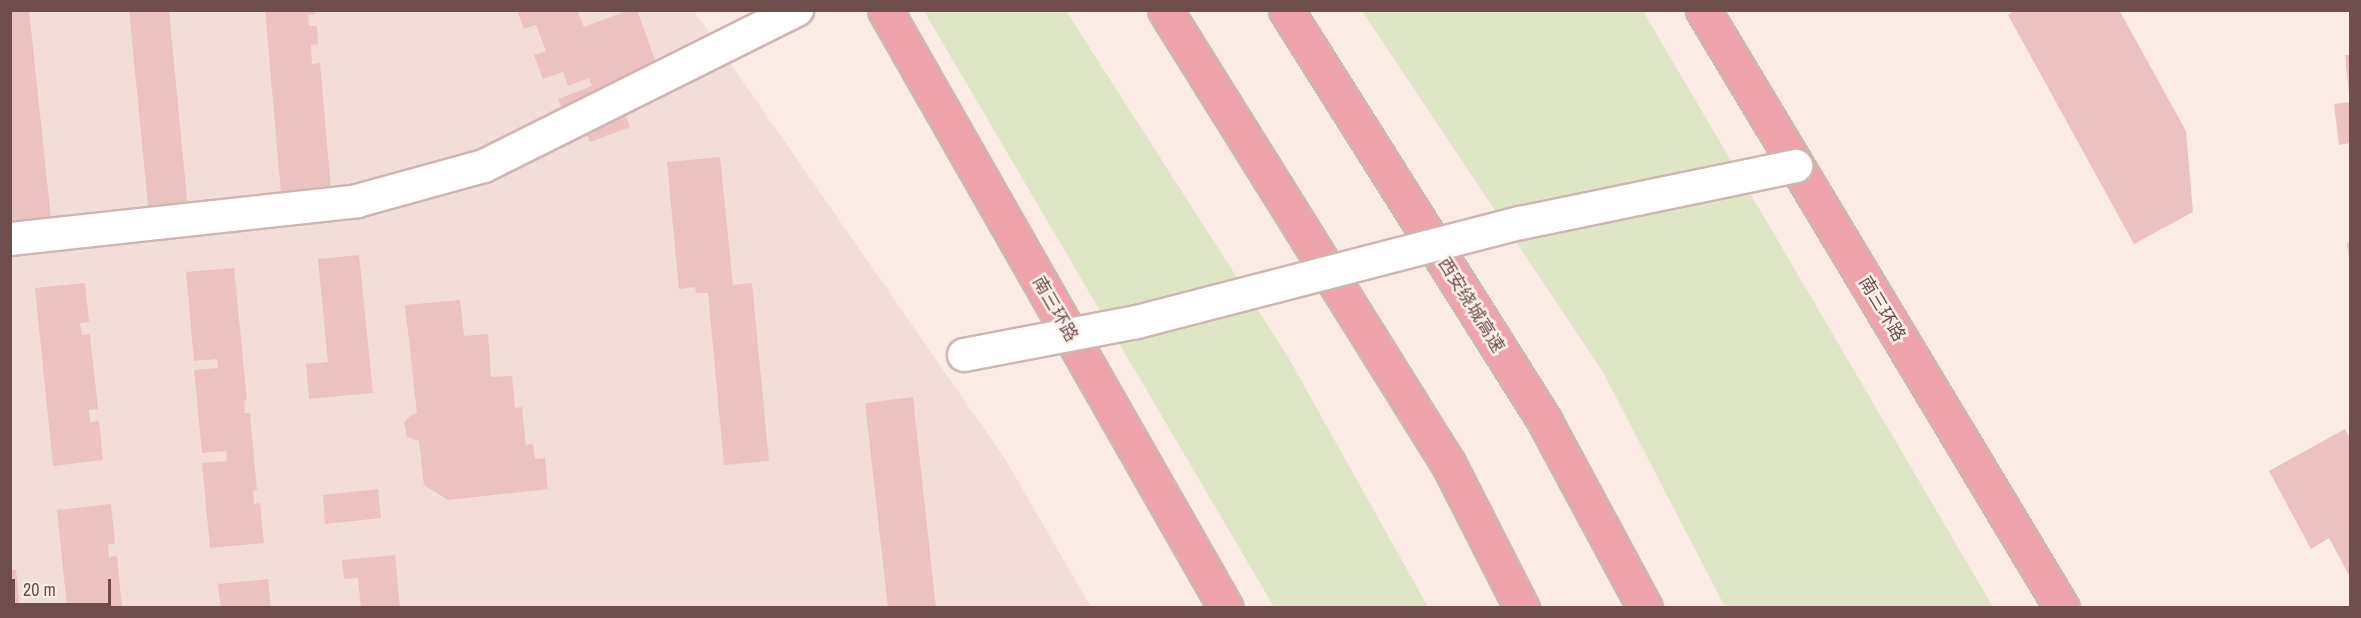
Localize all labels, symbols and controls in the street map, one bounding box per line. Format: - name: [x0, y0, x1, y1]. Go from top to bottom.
- street label: 西安绕城高速: [1433, 253, 1509, 357]
- street label: 南三环路: [1028, 272, 1082, 346]
- street label: 南三环路: [1854, 273, 1910, 345]
- scale bar: [15, 567, 114, 605]
- text: 20 m: [23, 577, 56, 602]

